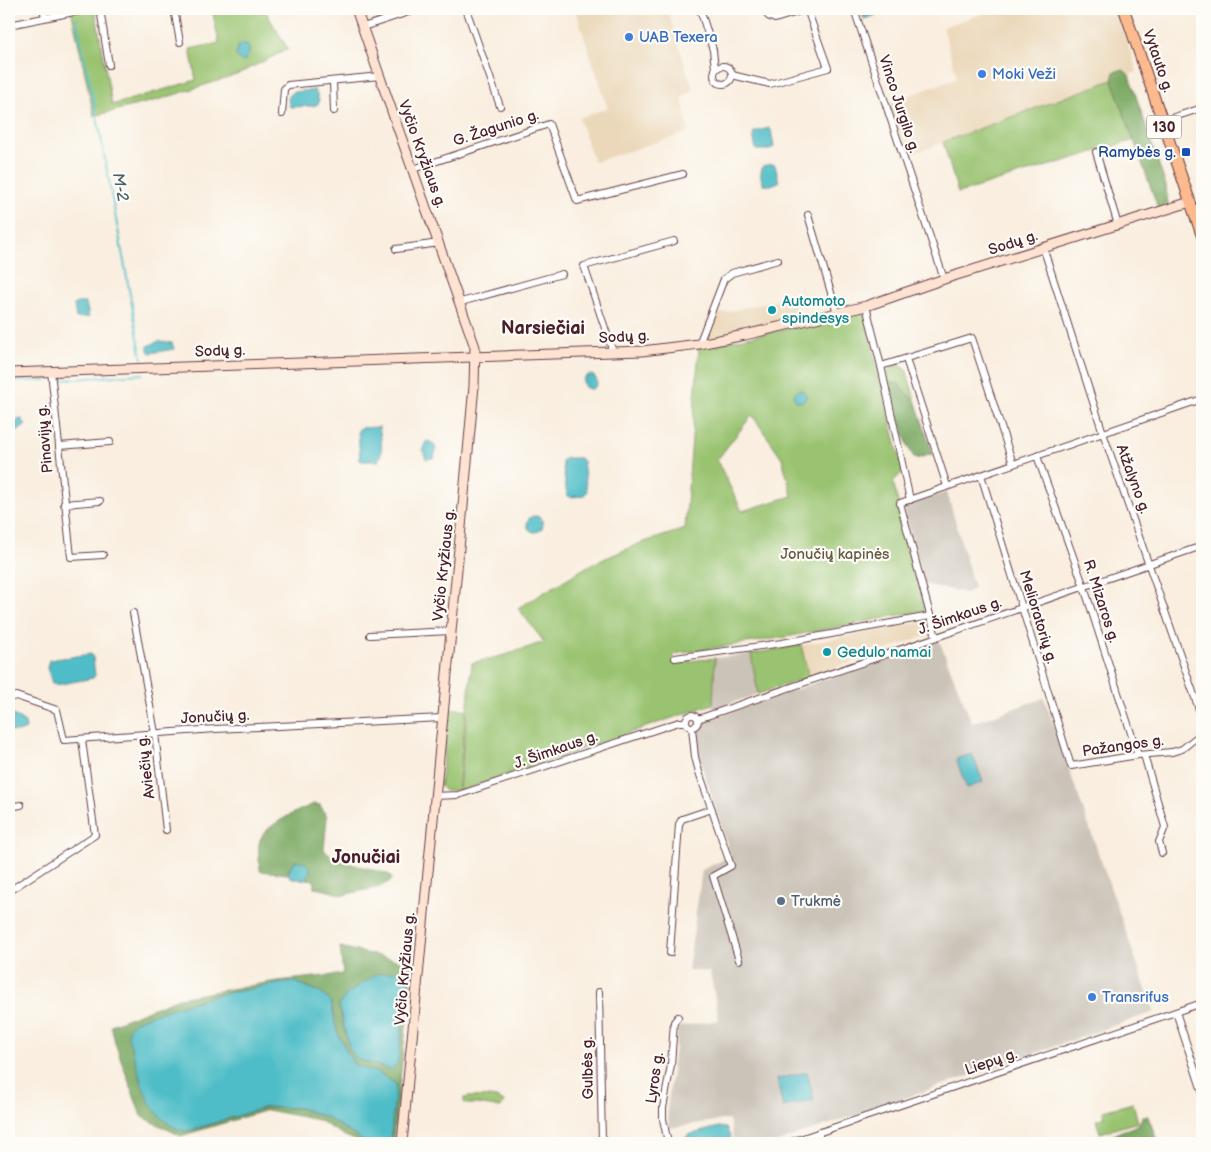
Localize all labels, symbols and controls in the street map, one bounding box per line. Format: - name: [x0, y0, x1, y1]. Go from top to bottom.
- street label: Vytauto g.: [1138, 27, 1178, 95]
- place label: UAB Texera: [639, 28, 718, 47]
- marker: UAB Texera: [623, 31, 635, 43]
- street label: Vinco Jurgilo g.: [874, 53, 924, 155]
- place label: Moki Veži: [992, 65, 1056, 84]
- marker: Moki Veži: [976, 68, 988, 80]
- street label: Vyčio Kryžiaus g.: [394, 98, 450, 211]
- street label: G. Žagunio g.: [451, 105, 541, 151]
- road number: 130: [1146, 115, 1182, 138]
- place label: Ramybės g.: [1098, 143, 1176, 162]
- marker: Ramybės g.: [1180, 146, 1192, 158]
- water label: M-2: [108, 171, 132, 203]
- street label: Sodų g.: [986, 226, 1040, 260]
- place label: Automoto spindesys: [782, 292, 850, 328]
- marker: Automoto spindesys: [766, 304, 778, 316]
- district label: Narsiečiai: [501, 318, 585, 339]
- street label: Sodų g.: [598, 326, 650, 348]
- street label: Sodų g.: [194, 341, 246, 361]
- street label: Pinavijų g.: [33, 404, 57, 474]
- street label: Atžalyno g.: [1112, 442, 1154, 516]
- street label: Vyčio Kryžiaus g.: [429, 508, 459, 622]
- park label: Jonučių kapinės: [781, 545, 890, 564]
- street label: R. Mizaros g.: [1079, 557, 1123, 645]
- street label: Melioratorių g.: [1015, 568, 1061, 666]
- street label: J. Šimkaus g.: [916, 593, 1004, 639]
- place label: Gedulo namai: [837, 643, 931, 662]
- marker: Gedulo namai: [821, 646, 833, 658]
- street label: Jonučių g.: [180, 706, 250, 728]
- street label: J. Šimkaus g.: [512, 727, 600, 773]
- street label: Pažangos g.: [1081, 731, 1165, 761]
- street label: Aviečių g.: [133, 734, 159, 800]
- district label: Jonučiai: [332, 847, 400, 868]
- place label: Trukmė: [791, 892, 841, 911]
- marker: Trukmė: [775, 895, 787, 907]
- street label: Vyčio Kryžiaus g.: [391, 912, 419, 1026]
- place label: Transrifus: [1102, 988, 1169, 1007]
- marker: Transrifus: [1086, 991, 1098, 1003]
- street label: Gulbės g.: [578, 1037, 598, 1099]
- street label: Liepų g.: [962, 1044, 1020, 1080]
- street label: Lyros g.: [642, 1051, 668, 1105]

